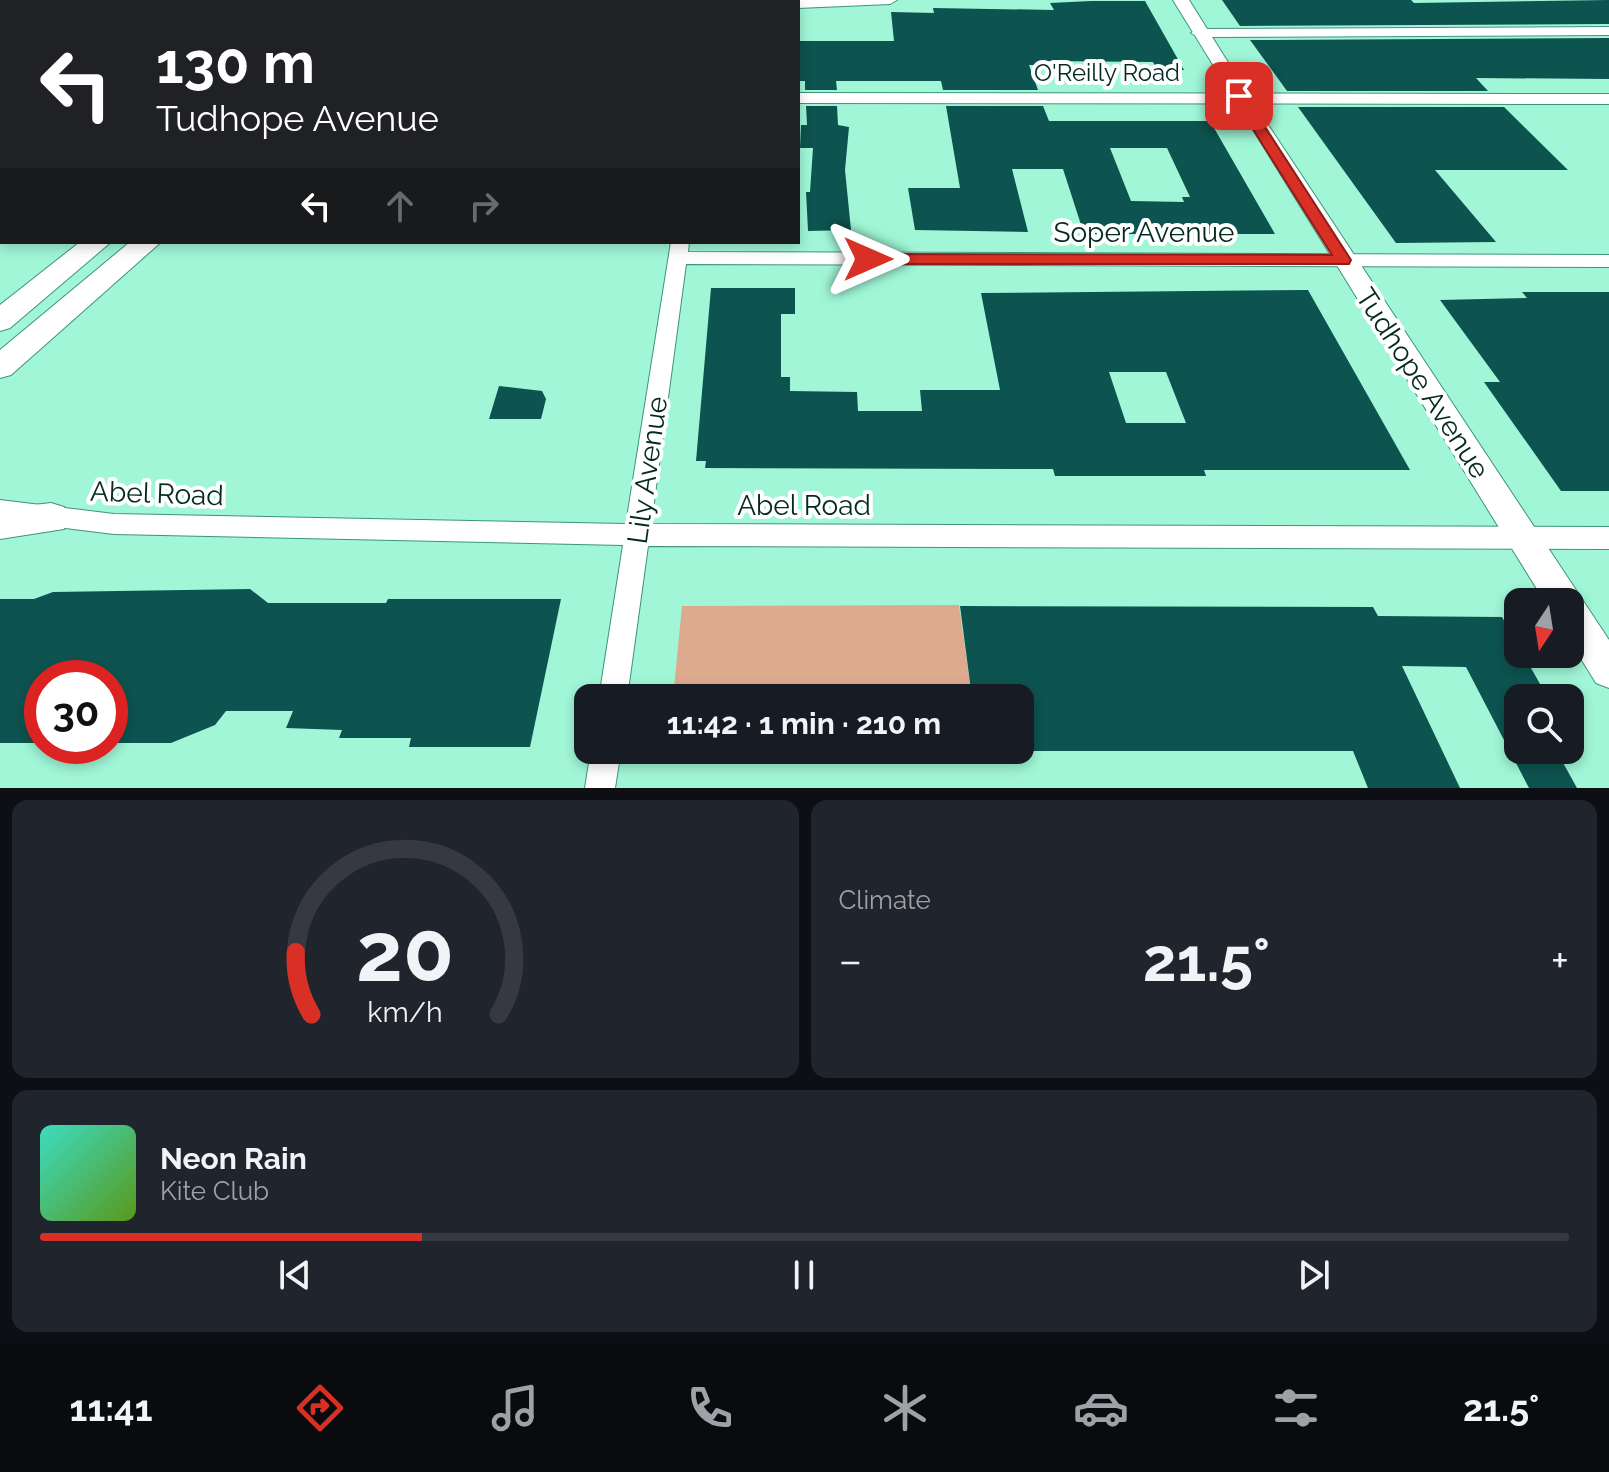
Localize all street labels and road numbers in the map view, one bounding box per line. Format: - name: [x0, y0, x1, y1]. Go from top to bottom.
- street label: O'Reilly Road: [1034, 58, 1180, 87]
- street label: Soper Avenue: [1053, 216, 1235, 249]
- street label: Tudhope Avenue: [1349, 282, 1496, 485]
- street label: Lily Avenue: [621, 394, 674, 546]
- street label: Abel Road: [90, 475, 224, 512]
- street label: Abel Road: [737, 489, 871, 522]

